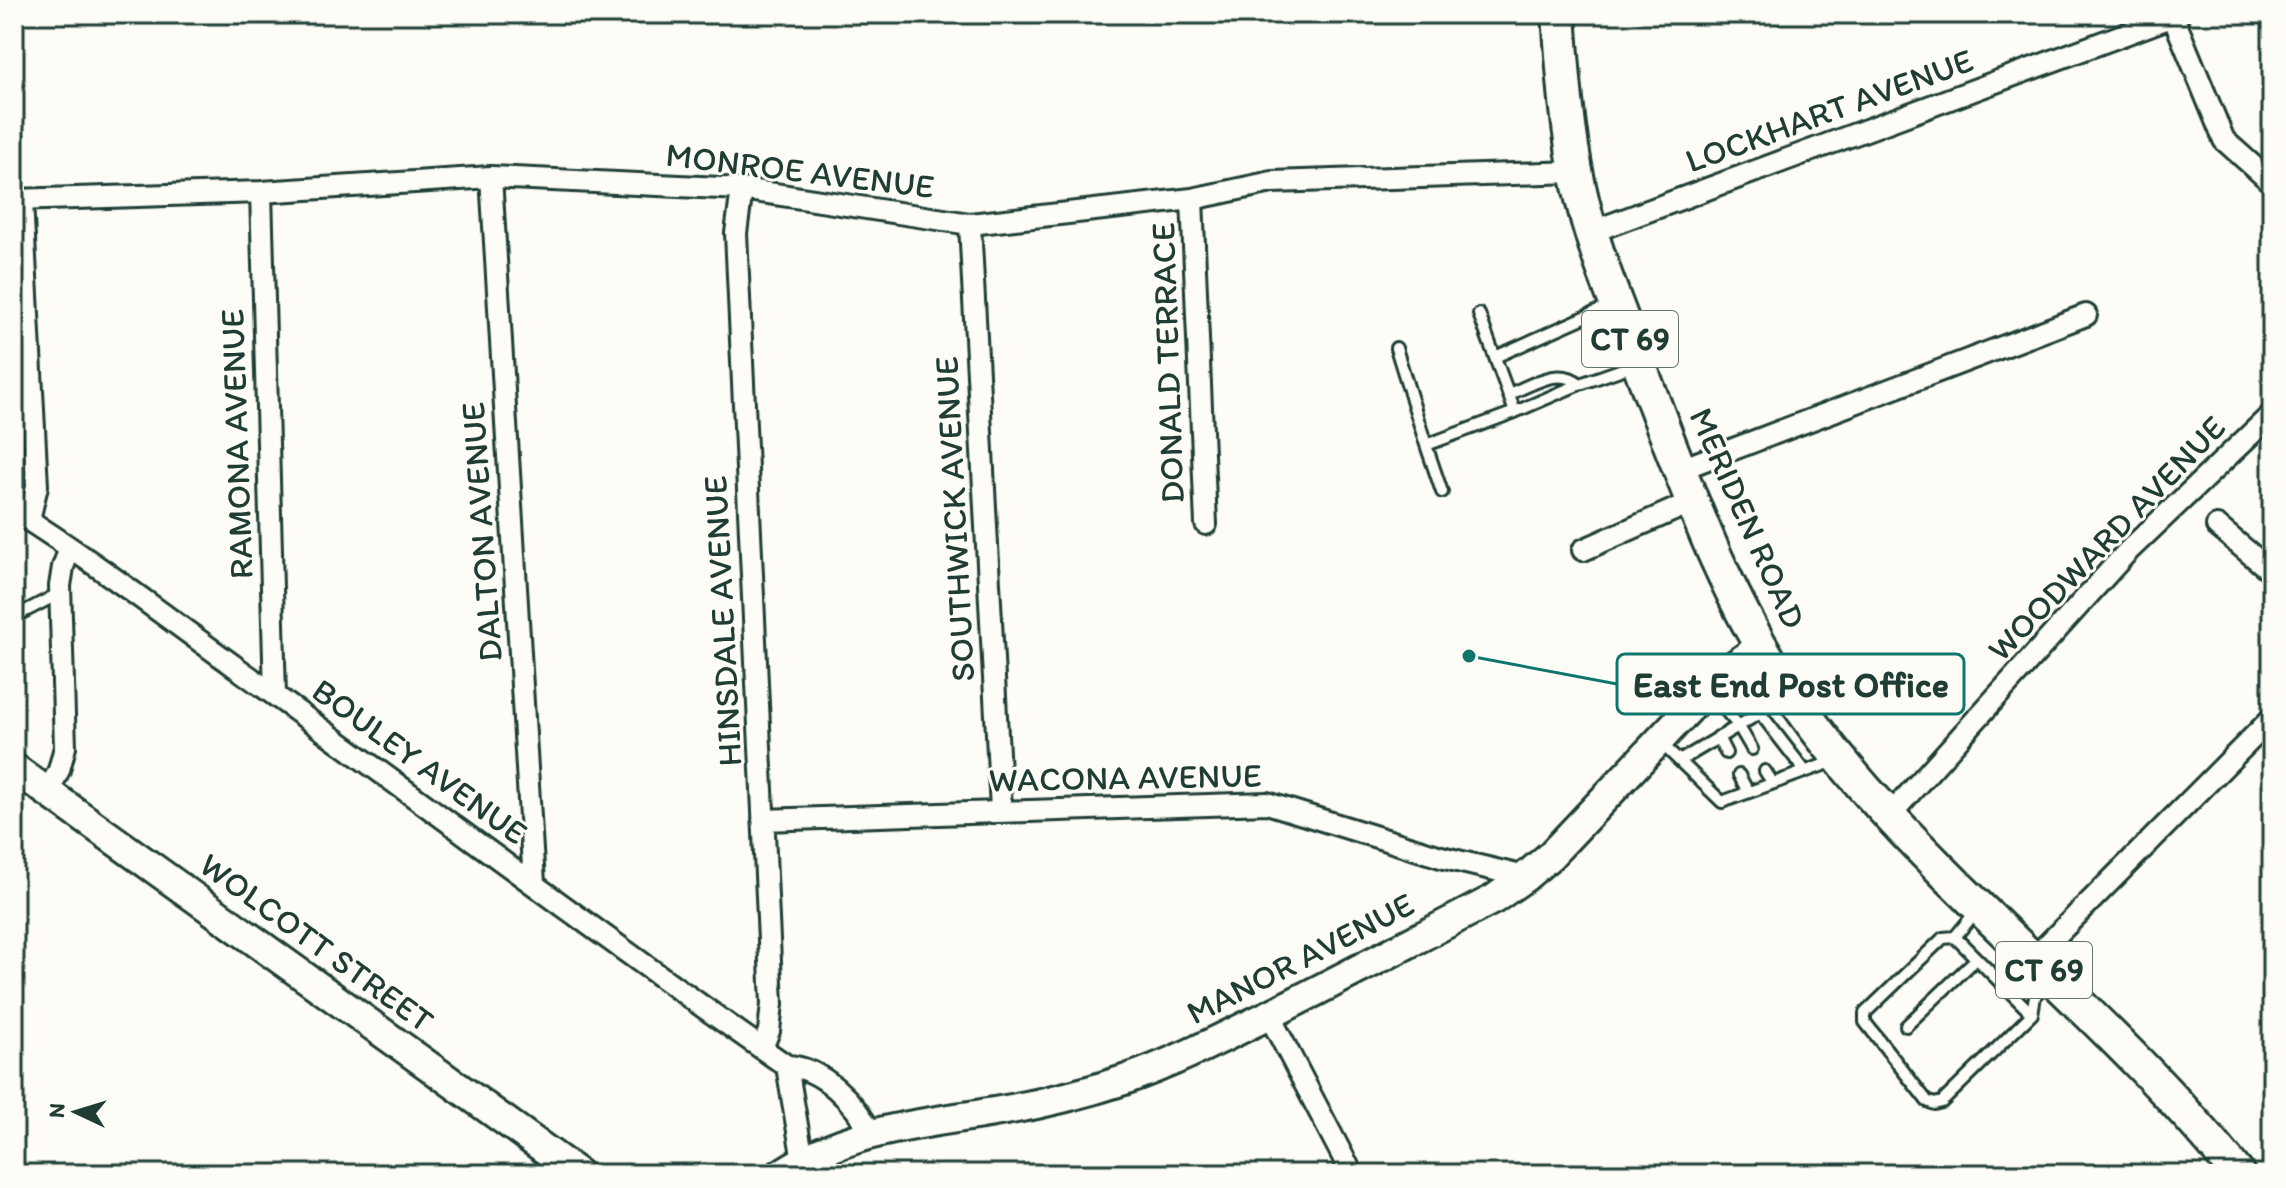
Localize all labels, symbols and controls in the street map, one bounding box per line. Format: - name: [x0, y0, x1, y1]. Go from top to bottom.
- street label: LOCKHART AVENUE: [1680, 39, 1979, 182]
- street label: MONROE AVENUE: [663, 134, 937, 207]
- street label: DONALD TERRACE: [1142, 222, 1193, 504]
- street label: RAMONA AVENUE: [211, 308, 262, 580]
- road number: CT 69: [1582, 311, 1678, 367]
- street label: SOUTHWICK AVENUE: [926, 355, 983, 683]
- street label: DALTON AVENUE: [452, 401, 511, 663]
- street label: MERIDEN ROAD: [1681, 401, 1815, 635]
- street label: WOODWARD AVENUE: [1979, 407, 2234, 670]
- street label: HINSDALE AVENUE: [694, 474, 751, 767]
- callout: East End Post Office: [1617, 654, 1964, 714]
- text: East End Post Office: [1633, 663, 1949, 706]
- street label: BOULEY AVENUE: [304, 670, 535, 853]
- street label: WACONA AVENUE: [988, 755, 1262, 800]
- street label: WOLCOTT STREET: [192, 844, 442, 1041]
- street label: MANOR AVENUE: [1180, 884, 1421, 1033]
- road number: CT 69: [1996, 942, 2092, 998]
- north arrow: [36, 1072, 116, 1152]
- text: N: [43, 1102, 71, 1119]

